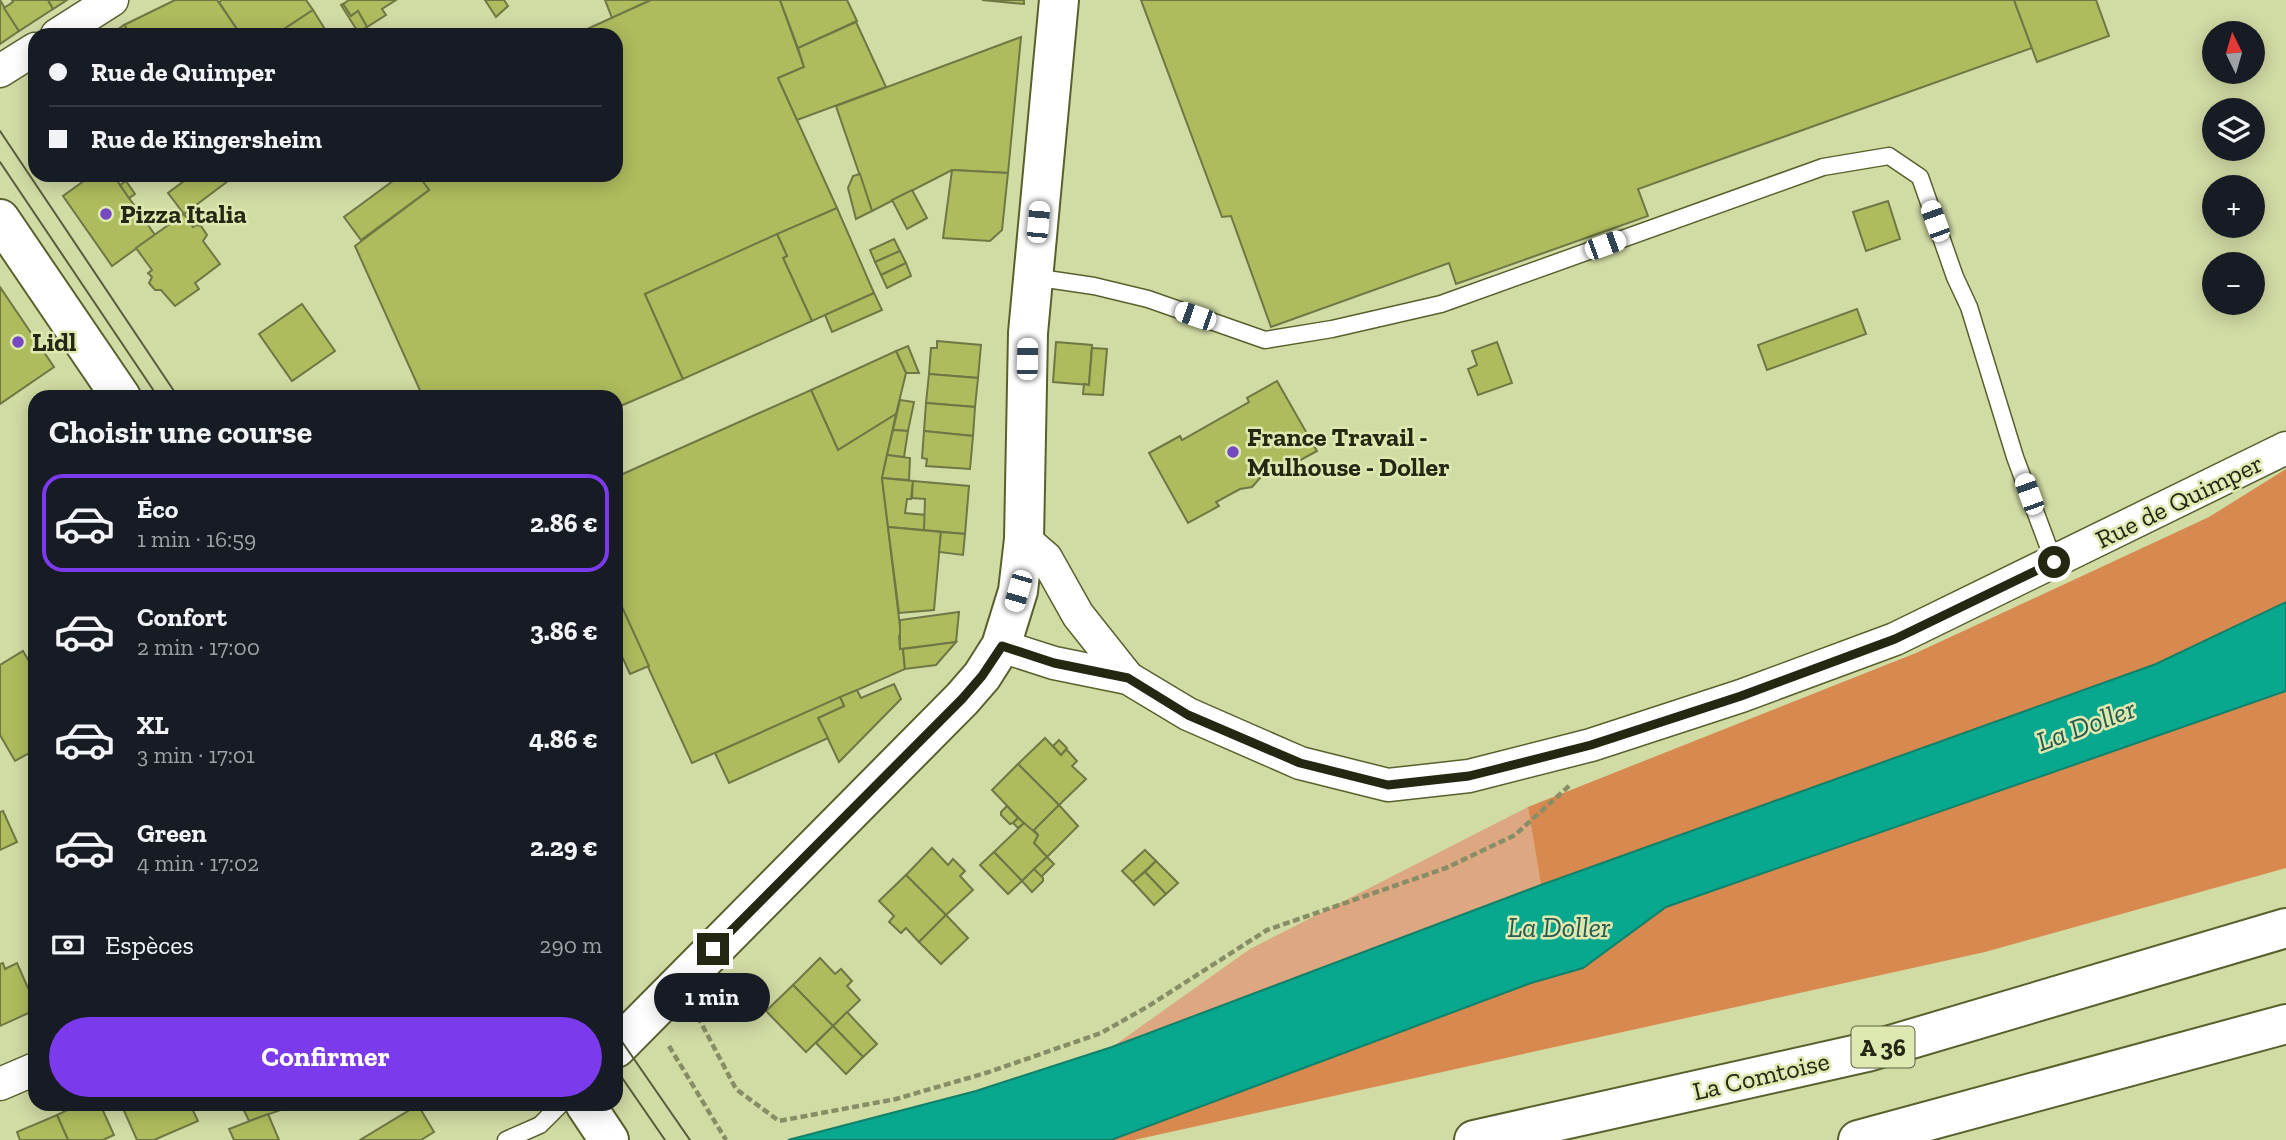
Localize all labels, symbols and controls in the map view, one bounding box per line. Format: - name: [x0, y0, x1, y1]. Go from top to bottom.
- north arrow: [2202, 21, 2264, 84]
- map controls: [2202, 21, 2265, 315]
- text: Rue de Quimper: [91, 56, 276, 88]
- button: layers: [2202, 98, 2265, 161]
- text: Rue de Kingersheim: [91, 123, 322, 155]
- button: +: [2202, 175, 2265, 238]
- place label: Pizza Italia: [120, 198, 247, 230]
- car: [1918, 198, 1953, 244]
- car: [1026, 200, 1051, 244]
- marker: Pizza Italia: [98, 206, 114, 222]
- car: [1582, 228, 1629, 262]
- button: −: [2202, 252, 2265, 315]
- car: [1172, 299, 1219, 333]
- place label: Lidl: [32, 326, 77, 358]
- marker: Lidl: [10, 334, 26, 350]
- car: [1017, 338, 1038, 380]
- text: Choisir une course: [49, 413, 312, 451]
- place label: France Travail - Mulhouse - Doller: [1247, 421, 1450, 483]
- marker: France Travail - Mulhouse - Doller: [1225, 444, 1241, 460]
- street label: Rue de Quimper: [2090, 447, 2268, 555]
- car: [2012, 471, 2047, 517]
- icon: car: [53, 492, 116, 555]
- text: Éco: [137, 493, 178, 525]
- text: 2.86 €: [530, 507, 598, 539]
- text: 1 min · 16:59: [137, 525, 256, 553]
- route start: [2038, 546, 2070, 578]
- car: [1003, 568, 1034, 614]
- icon: car: [53, 600, 116, 663]
- text: Confort: [137, 601, 227, 633]
- text: 3.86 €: [530, 615, 598, 647]
- text: 2 min · 17:00: [137, 633, 260, 661]
- water label: La Doller: [2032, 692, 2140, 758]
- icon: car: [53, 708, 116, 771]
- text: XL: [137, 709, 169, 741]
- text: 4.86 €: [529, 723, 598, 755]
- text: 3 min · 17:01: [137, 741, 255, 769]
- icon: car: [53, 816, 116, 879]
- text: Green: [137, 817, 207, 849]
- text: 2.29 €: [530, 831, 598, 863]
- text: 4 min · 17:02: [137, 849, 259, 877]
- water label: La Doller: [1508, 911, 1611, 944]
- icon: cash: [49, 926, 87, 964]
- text: Espèces: [105, 929, 194, 961]
- text: 290 m: [540, 931, 602, 959]
- route end: [697, 933, 729, 965]
- callout: 1 min: [655, 974, 771, 1023]
- text: 1 min: [685, 983, 739, 1011]
- button: Confirmer: [49, 1017, 602, 1097]
- road number: A 36: [1852, 1027, 1914, 1068]
- street label: La Comtoise: [1690, 1045, 1832, 1107]

